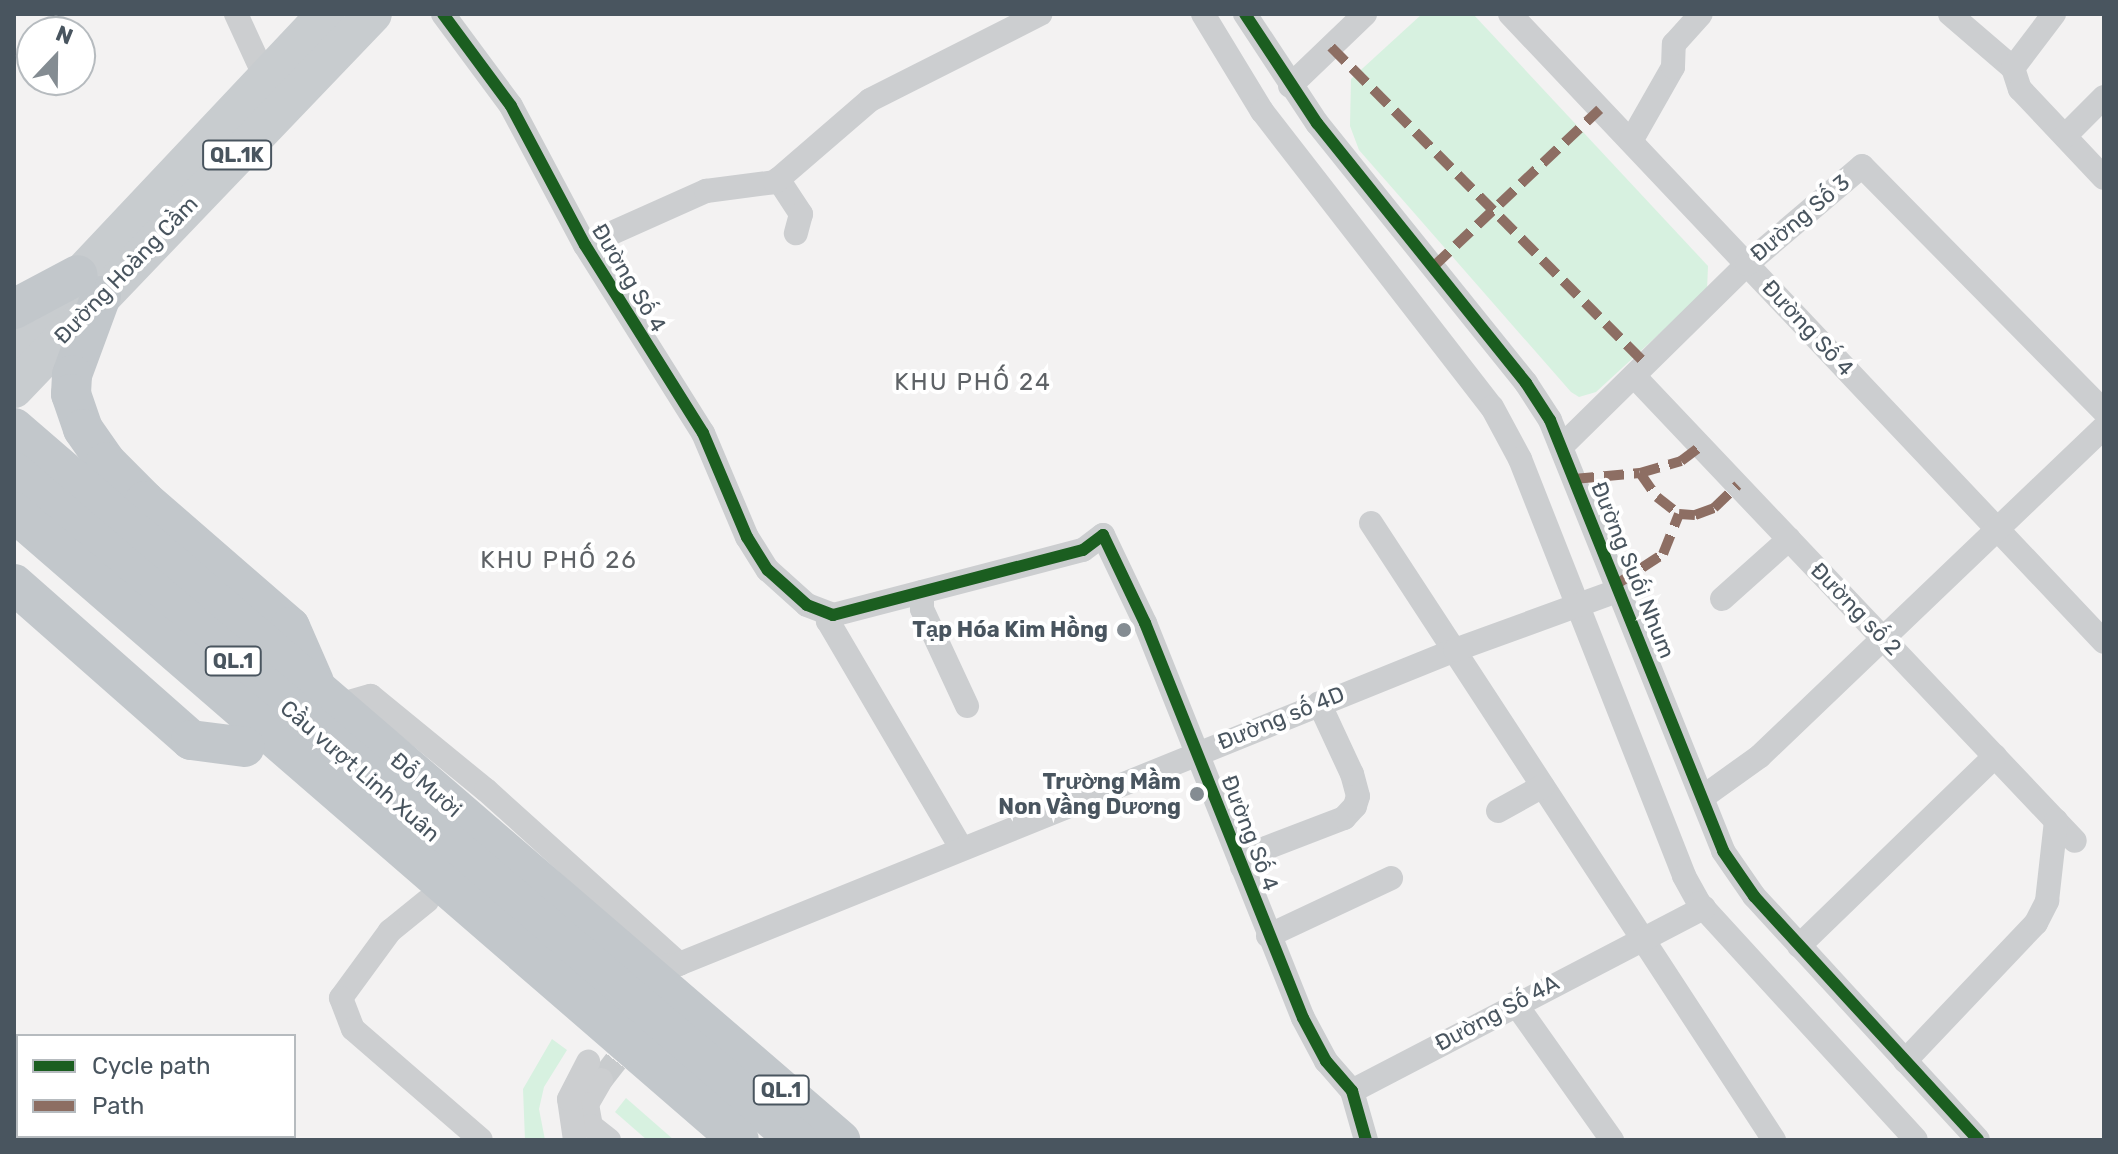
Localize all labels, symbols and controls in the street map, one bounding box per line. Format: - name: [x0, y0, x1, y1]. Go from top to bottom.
- north arrow: [16, 16, 96, 96]
- text: N: [52, 20, 77, 51]
- road number: QL.1K: [201, 139, 273, 171]
- street label: Đường Số 3: [1745, 169, 1855, 267]
- street label: Đường Hoàng Cầm: [49, 191, 203, 349]
- street label: Đường Số 4: [586, 219, 672, 337]
- street label: Đường Số 4: [1757, 274, 1859, 382]
- district label: KHU PHỐ 24: [894, 369, 1052, 397]
- street label: Đường Suối Nhum: [1586, 478, 1680, 662]
- district label: KHU PHỐ 26: [480, 547, 638, 575]
- street label: Đường số 2: [1805, 557, 1907, 661]
- place label: Tạp Hóa Kim Hồng: [912, 617, 1108, 643]
- marker: Tạp Hóa Kim Hồng: [1115, 621, 1133, 639]
- road number: QL.1: [203, 645, 263, 677]
- street label: Đường số 4D: [1214, 681, 1348, 755]
- street label: Cầu vượt Linh Xuân: [275, 695, 445, 847]
- street label: Đỗ Mười: [385, 747, 467, 823]
- place label: Trường Mầm Non Vầng Dương: [998, 768, 1181, 820]
- street label: Đường Số 4: [1216, 771, 1284, 895]
- marker: Trường Mầm Non Vầng Dương: [1188, 785, 1206, 803]
- street label: Đường Số 4A: [1431, 969, 1563, 1057]
- legend: [16, 1034, 296, 1138]
- text: Cycle path: [92, 1052, 211, 1080]
- road number: QL.1: [751, 1074, 811, 1106]
- text: Path: [92, 1092, 144, 1120]

